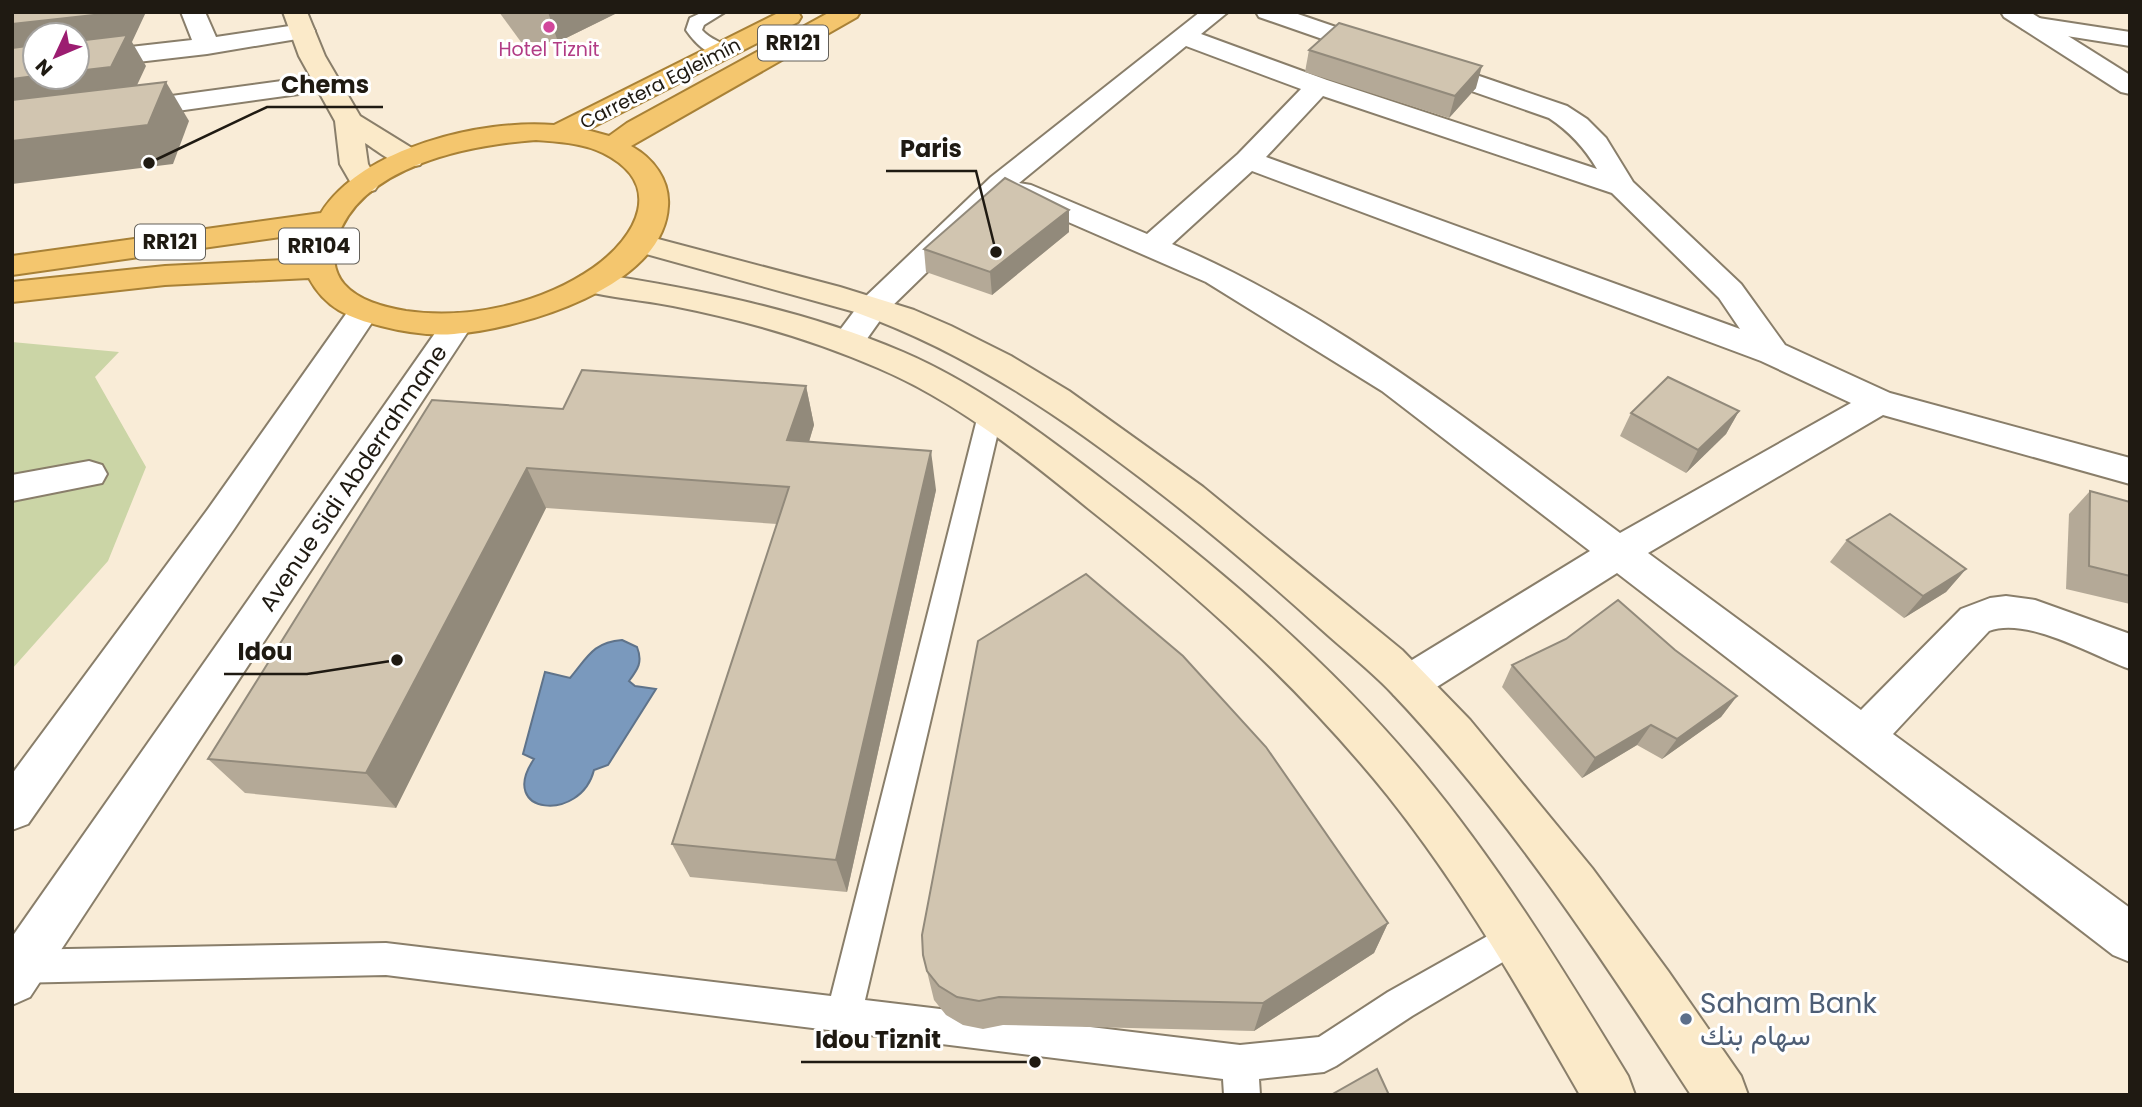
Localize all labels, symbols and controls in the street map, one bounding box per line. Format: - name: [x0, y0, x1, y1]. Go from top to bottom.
- marker: Hotel Tiznit: [541, 19, 557, 35]
- north arrow: [21, 21, 91, 91]
- road number: RR121: [758, 26, 828, 60]
- street label: Carretera Egleimín: [575, 31, 745, 136]
- place label: Hotel Tiznit: [498, 36, 600, 63]
- text: N: [29, 53, 59, 82]
- callout: Chems: [267, 62, 383, 107]
- text: Chems: [281, 68, 369, 101]
- callout: Paris: [886, 126, 976, 171]
- text: Paris: [900, 132, 962, 165]
- road number: RR121: [135, 224, 205, 260]
- road number: RR104: [279, 229, 359, 264]
- street label: Avenue Sidi Abderrahmane: [252, 338, 454, 618]
- callout: Idou: [224, 629, 307, 674]
- text: Idou: [238, 635, 292, 668]
- place label: Saham Bank سهام بنك: [1700, 984, 1878, 1055]
- marker: Saham Bank سهام بنك: [1678, 1011, 1694, 1027]
- callout: Idou Tiznit: [801, 1017, 955, 1062]
- text: Idou Tiznit: [815, 1023, 941, 1056]

